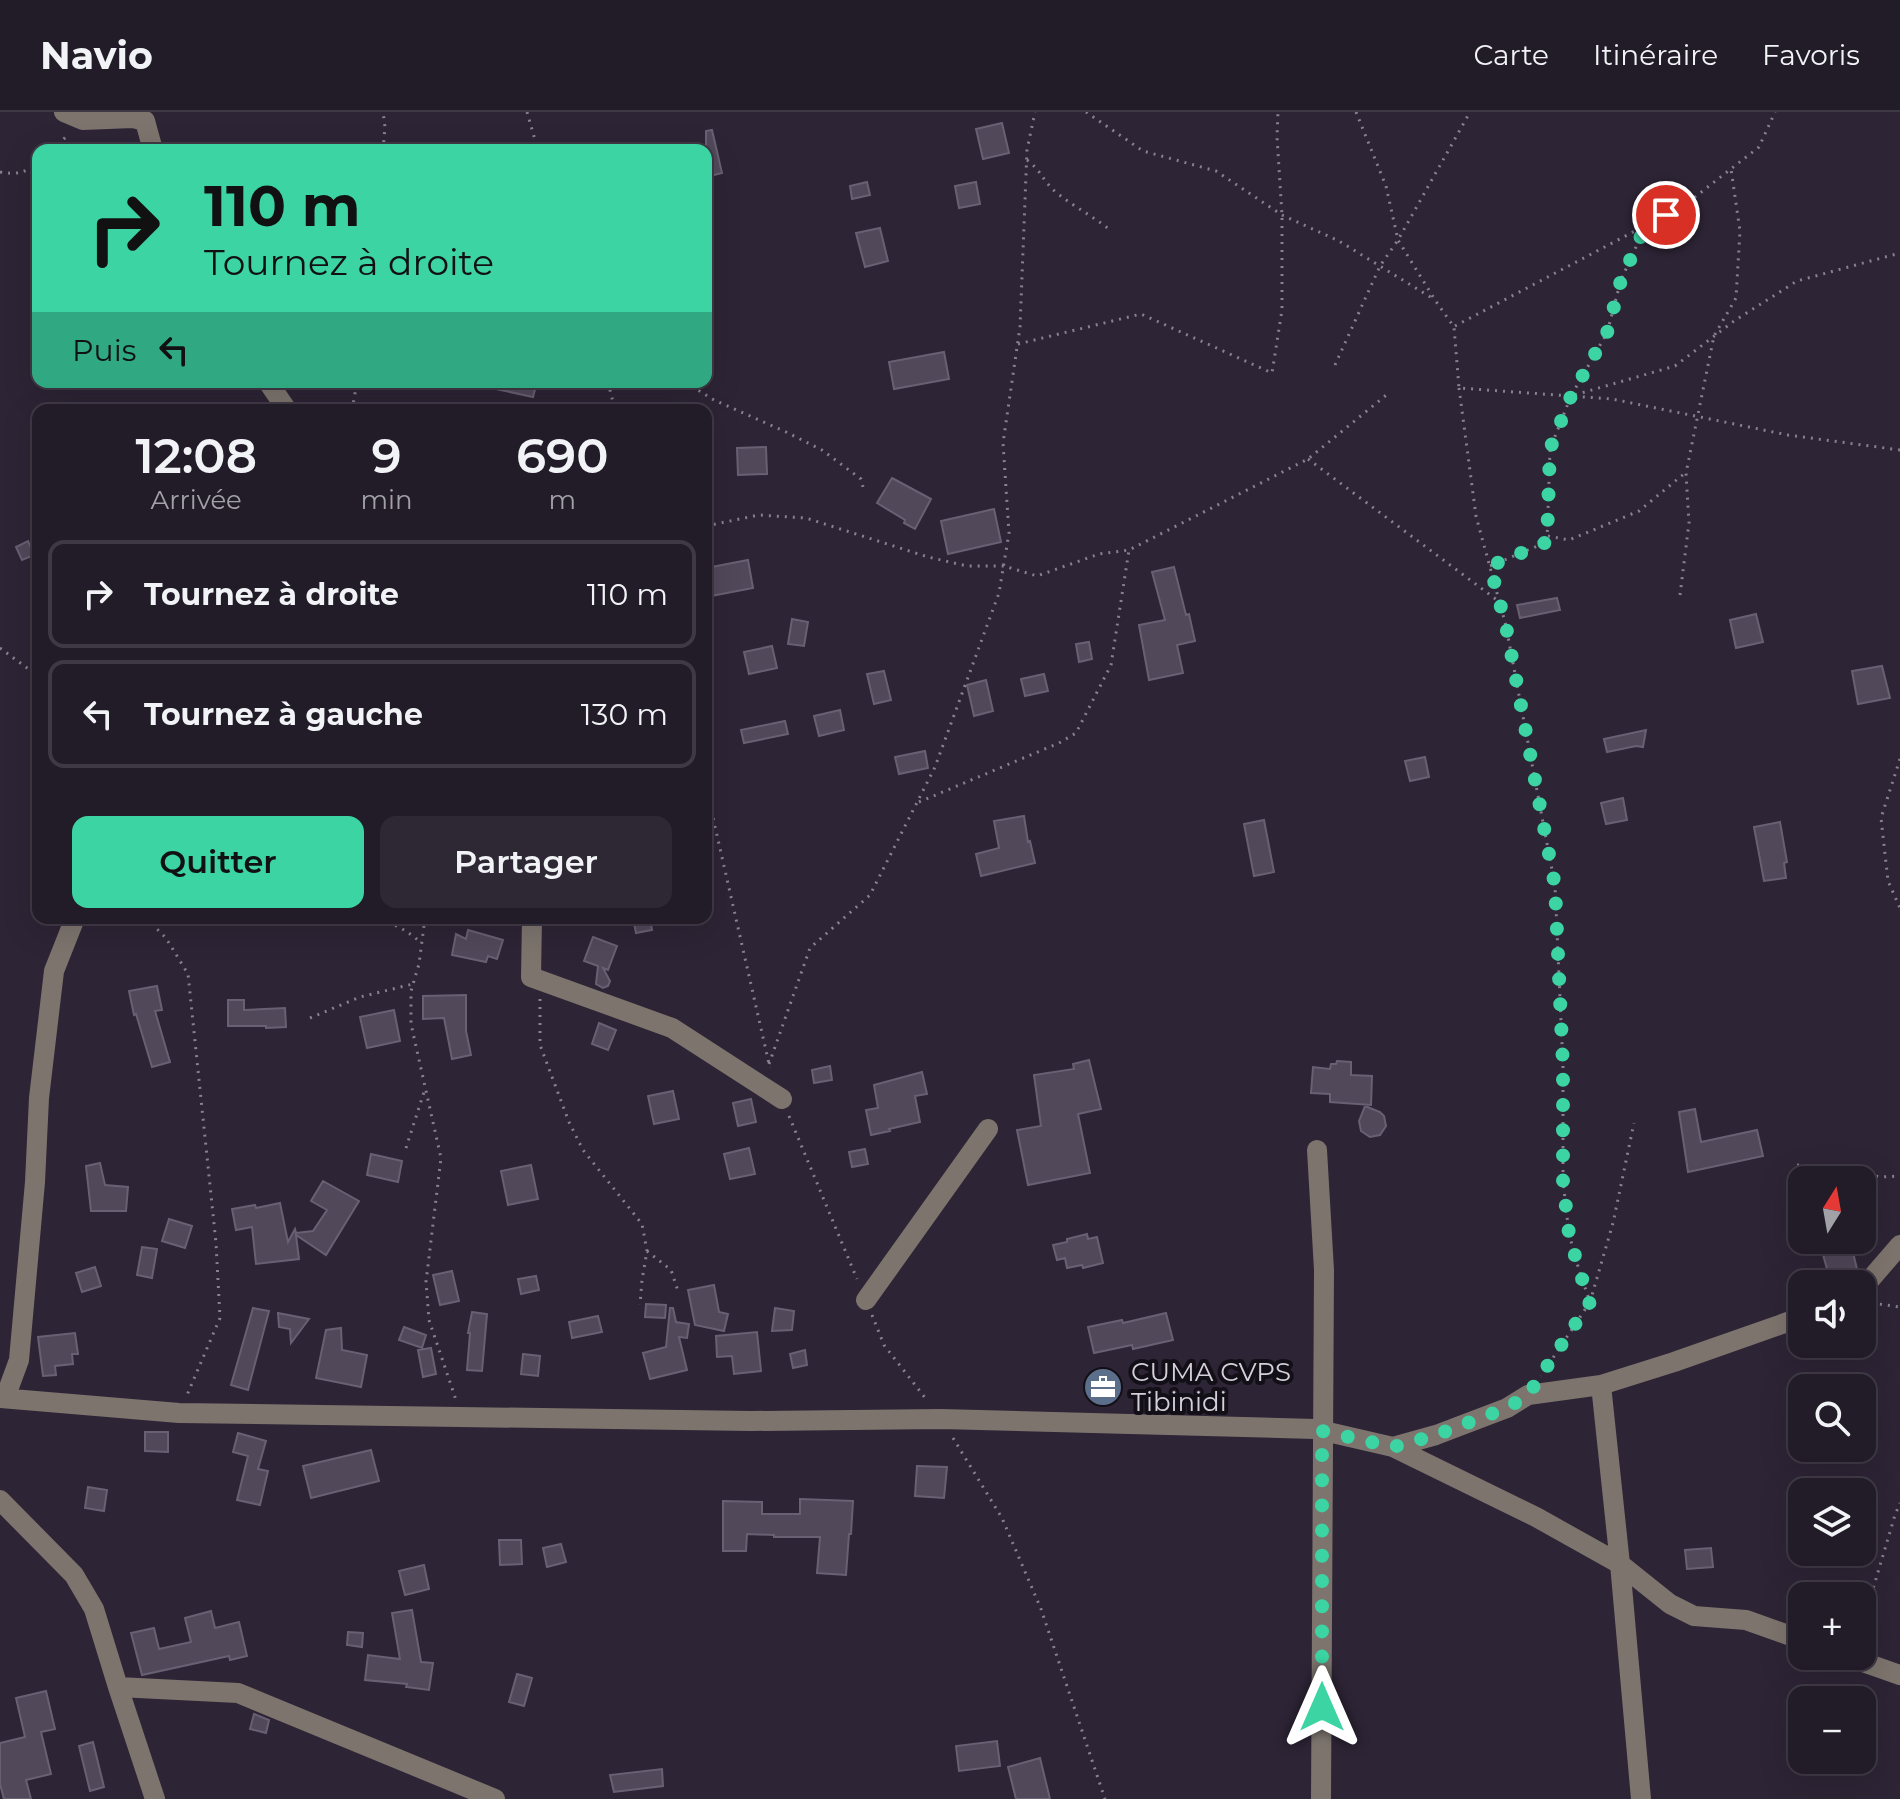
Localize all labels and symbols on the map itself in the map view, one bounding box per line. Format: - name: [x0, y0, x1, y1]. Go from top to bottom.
- pin: [1632, 181, 1700, 249]
- north arrow: [1788, 1166, 1876, 1254]
- place label: CUMA CVPS Tibinidi: [1131, 1356, 1291, 1418]
- office icon: CUMA CVPS Tibinidi: [1082, 1366, 1124, 1408]
- position arrow: [1280, 1665, 1364, 1749]

